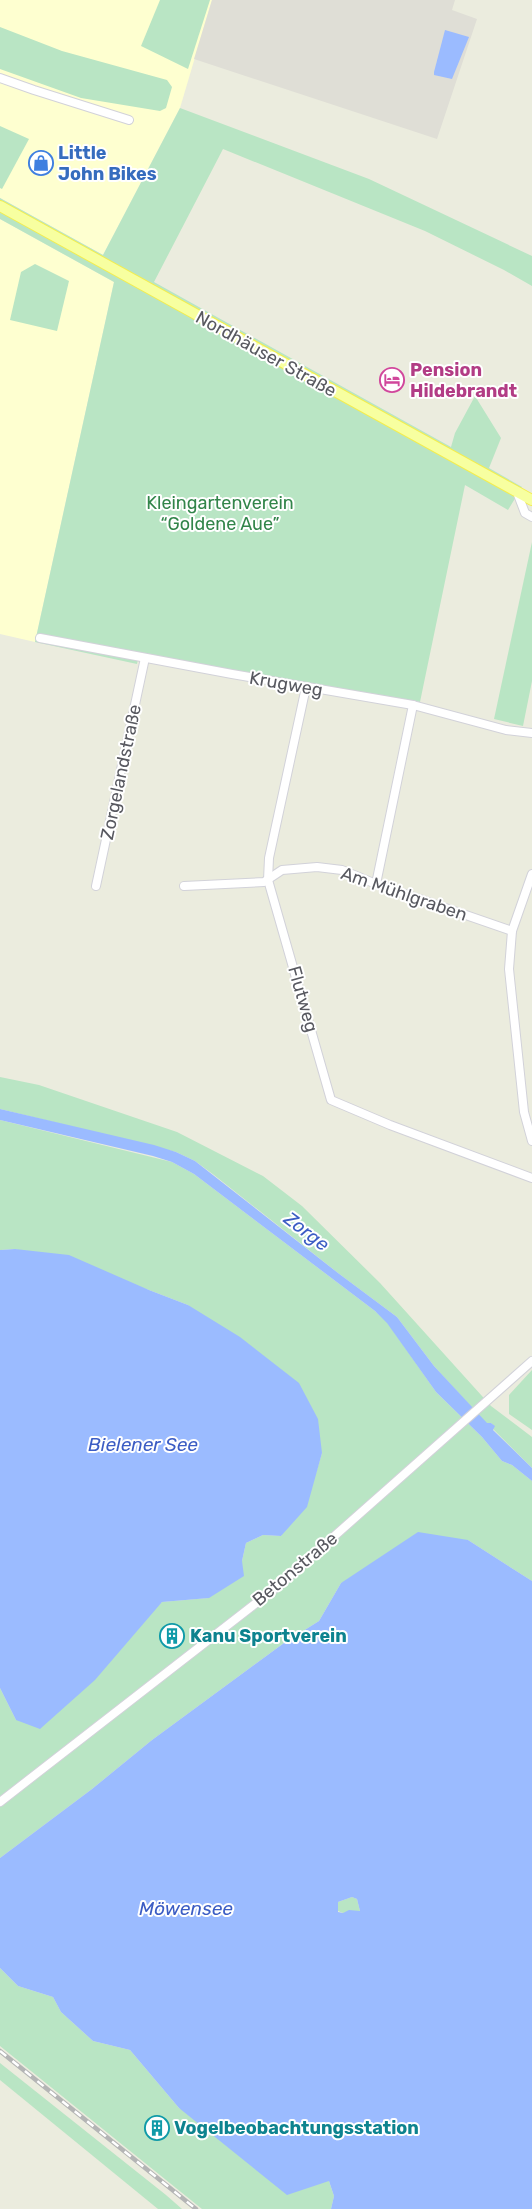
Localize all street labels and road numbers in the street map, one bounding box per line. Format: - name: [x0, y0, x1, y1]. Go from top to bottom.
- street label: Nordhäuser Straße: [192, 306, 340, 402]
- street label: Krugweg: [248, 667, 324, 701]
- street label: Zorgelandstraße: [96, 702, 146, 842]
- street label: Am Mühlgraben: [338, 862, 470, 926]
- street label: Flutweg: [283, 963, 323, 1035]
- street label: Betonstraße: [248, 1527, 342, 1611]

